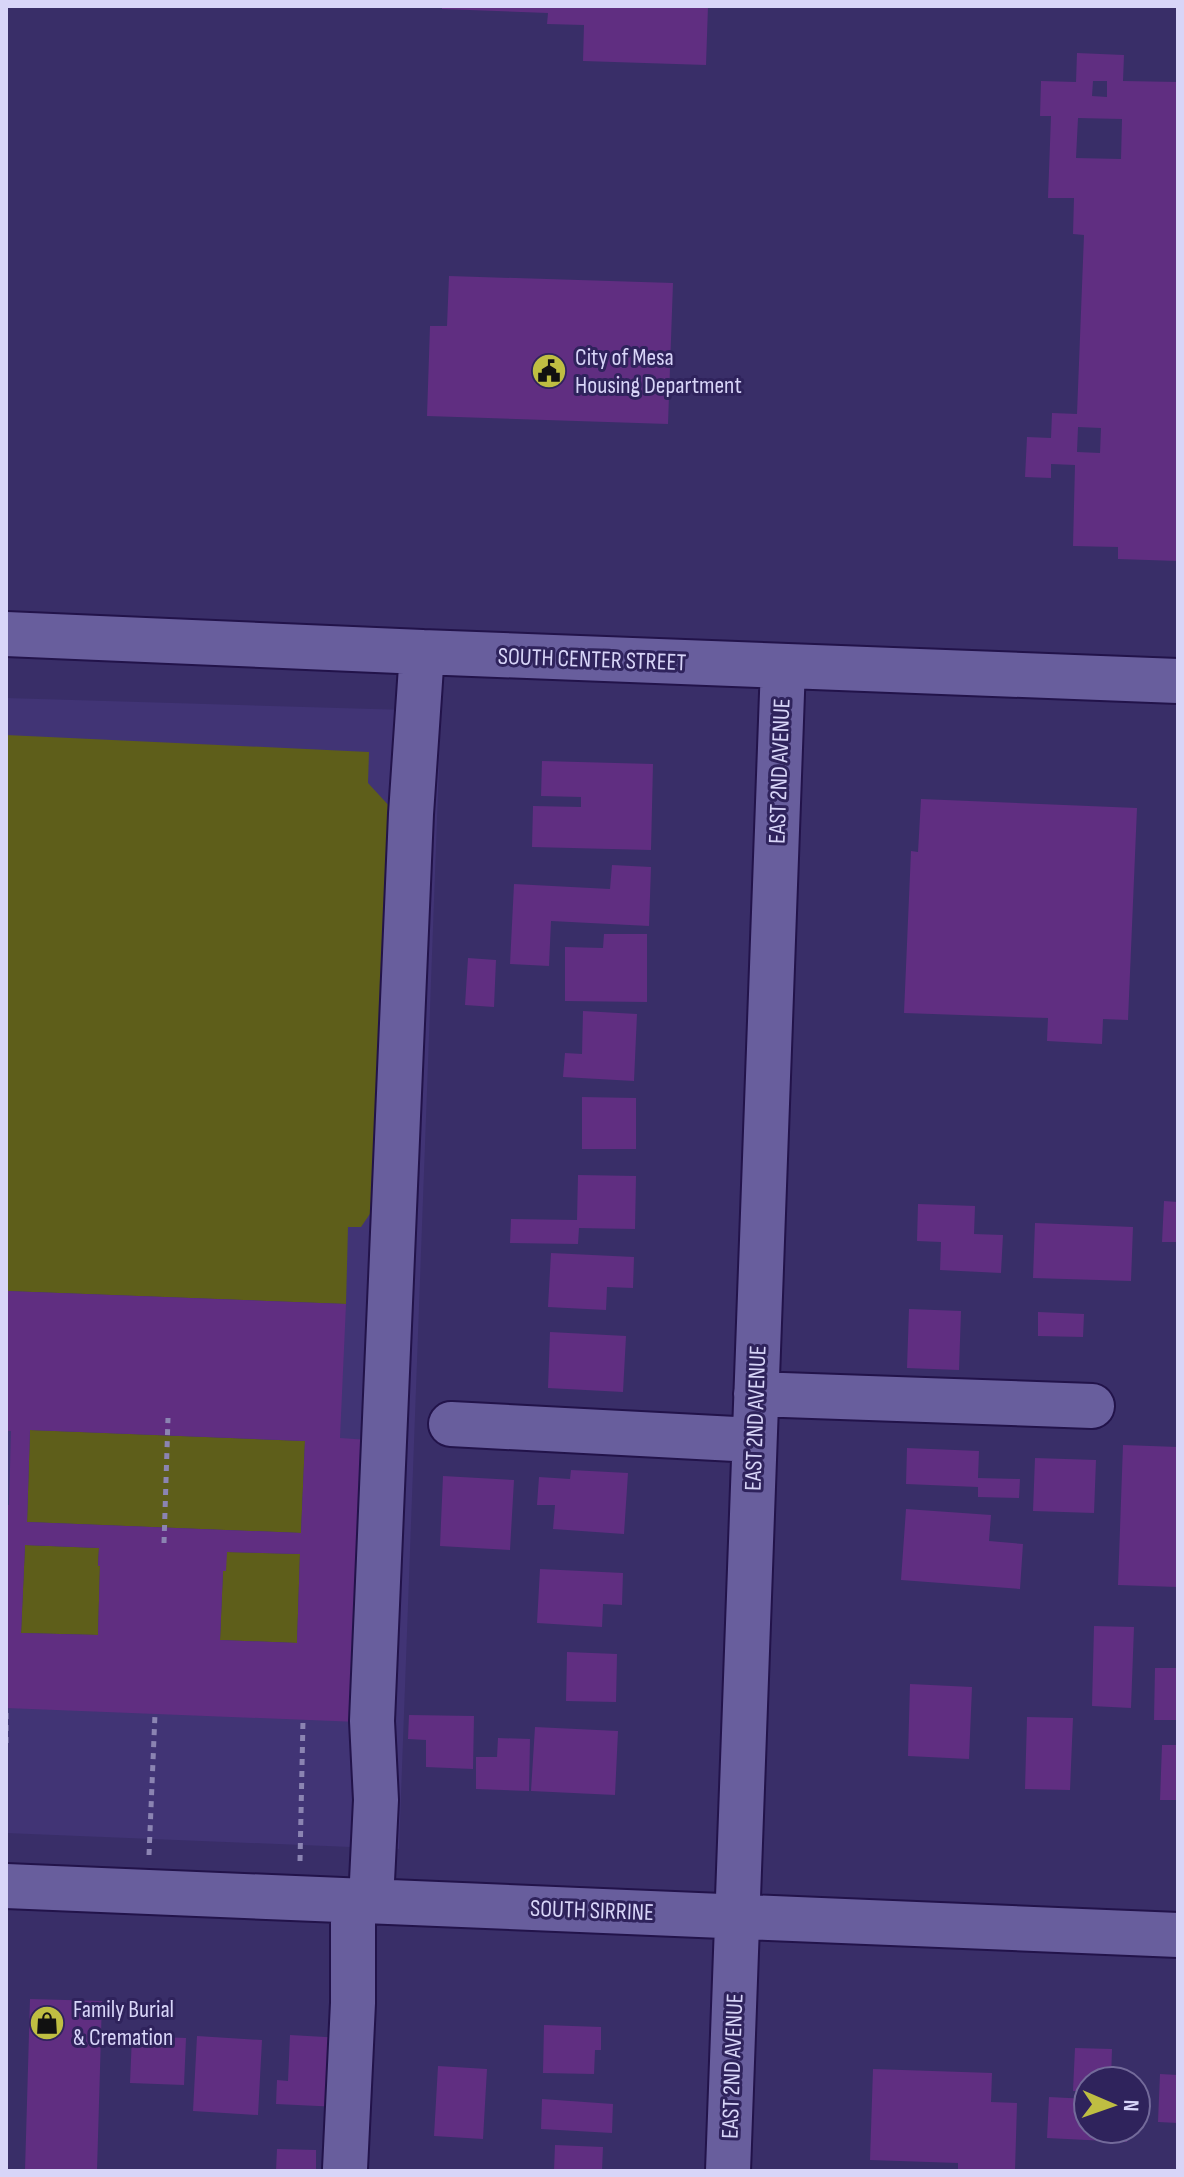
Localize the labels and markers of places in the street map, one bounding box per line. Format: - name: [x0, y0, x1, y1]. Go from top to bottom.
- place label: City of Mesa Housing Department: [575, 343, 742, 400]
- public building icon: City of Mesa Housing Department: [530, 352, 568, 390]
- place label: Family Burial & Cremation: [73, 1995, 174, 2052]
- shop icon: Family Burial & Cremation: [28, 2004, 66, 2042]

